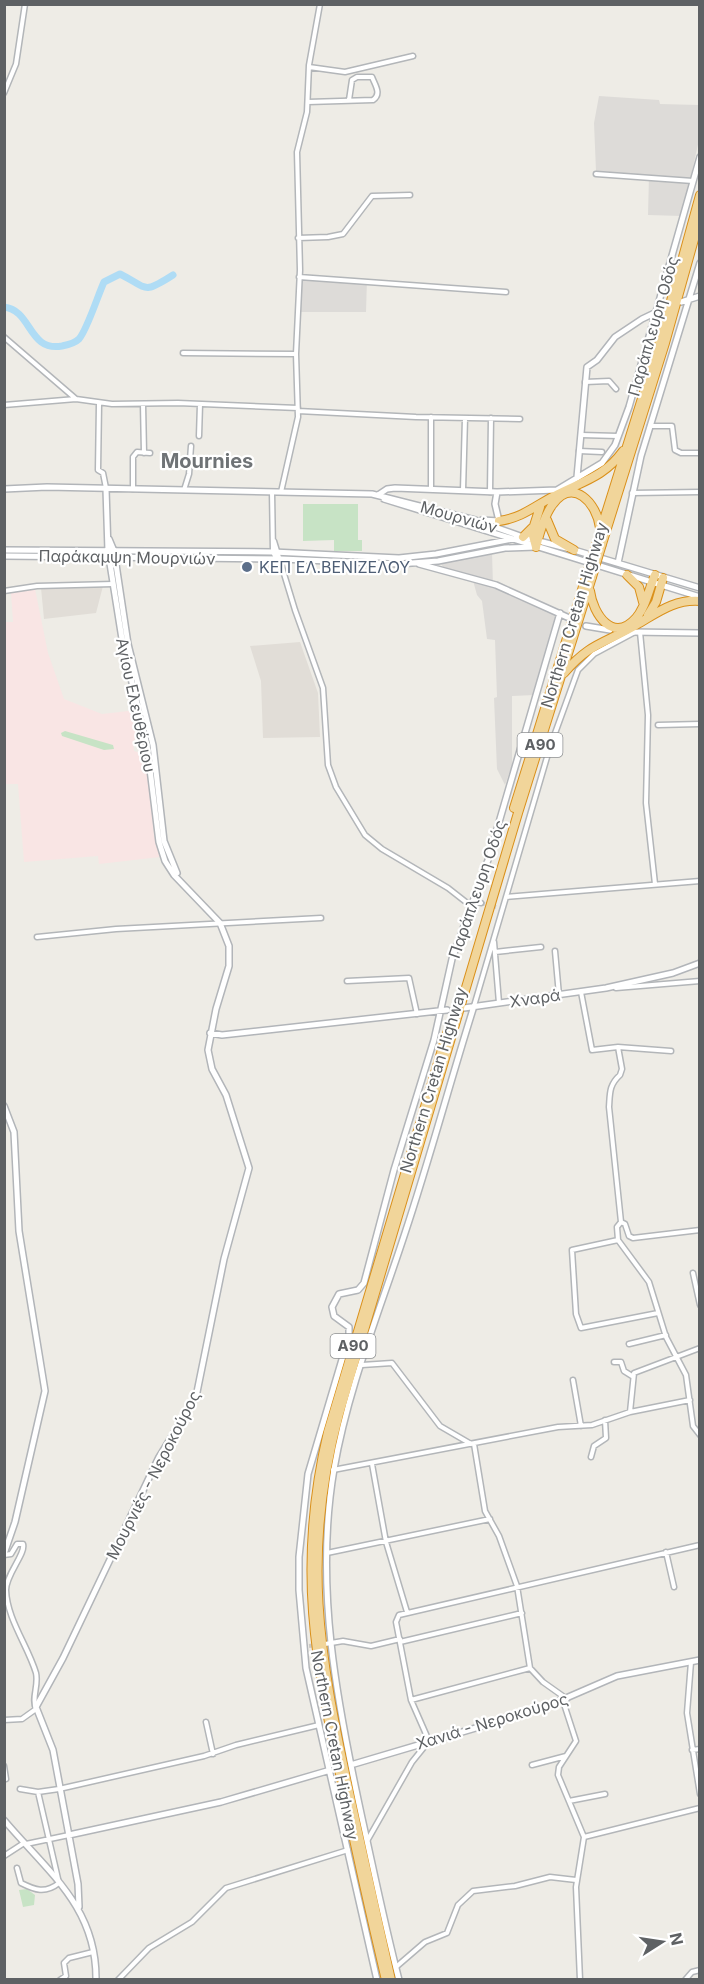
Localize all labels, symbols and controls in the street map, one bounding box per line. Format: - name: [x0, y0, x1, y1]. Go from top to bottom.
- street label: Παράπλευρη Οδός: [623, 254, 683, 398]
- district label: Mournies: [161, 449, 253, 473]
- street label: Μουρνιών: [418, 496, 500, 538]
- street label: Northern Cretan Highway: [536, 520, 612, 710]
- street label: Παράκαμψη Μουρνιών: [38, 545, 216, 569]
- place label: ΚΕΠ ΕΛ.ΒΕΝΙΖΕΛΟΥ: [259, 557, 410, 577]
- marker: ΚΕΠ ΕΛ.ΒΕΝΙΖΕΛΟΥ: [240, 560, 254, 574]
- street label: Αγίου Ελευθέριου: [112, 636, 160, 774]
- road number: Α90: [518, 733, 562, 757]
- street label: Παράπλευρη Οδός: [444, 817, 510, 961]
- street label: Northern Cretan Highway: [395, 985, 471, 1175]
- street label: Χναρά: [508, 985, 562, 1011]
- road number: Α90: [330, 1334, 376, 1358]
- street label: Μουρνιές - Νεροκούρος: [102, 1387, 204, 1563]
- street label: Northern Cretan Highway: [307, 1648, 363, 1842]
- street label: Χανιά - Νεροκούρος: [414, 1688, 570, 1754]
- north arrow: [632, 1912, 692, 1972]
- text: N: [666, 1931, 688, 1947]

